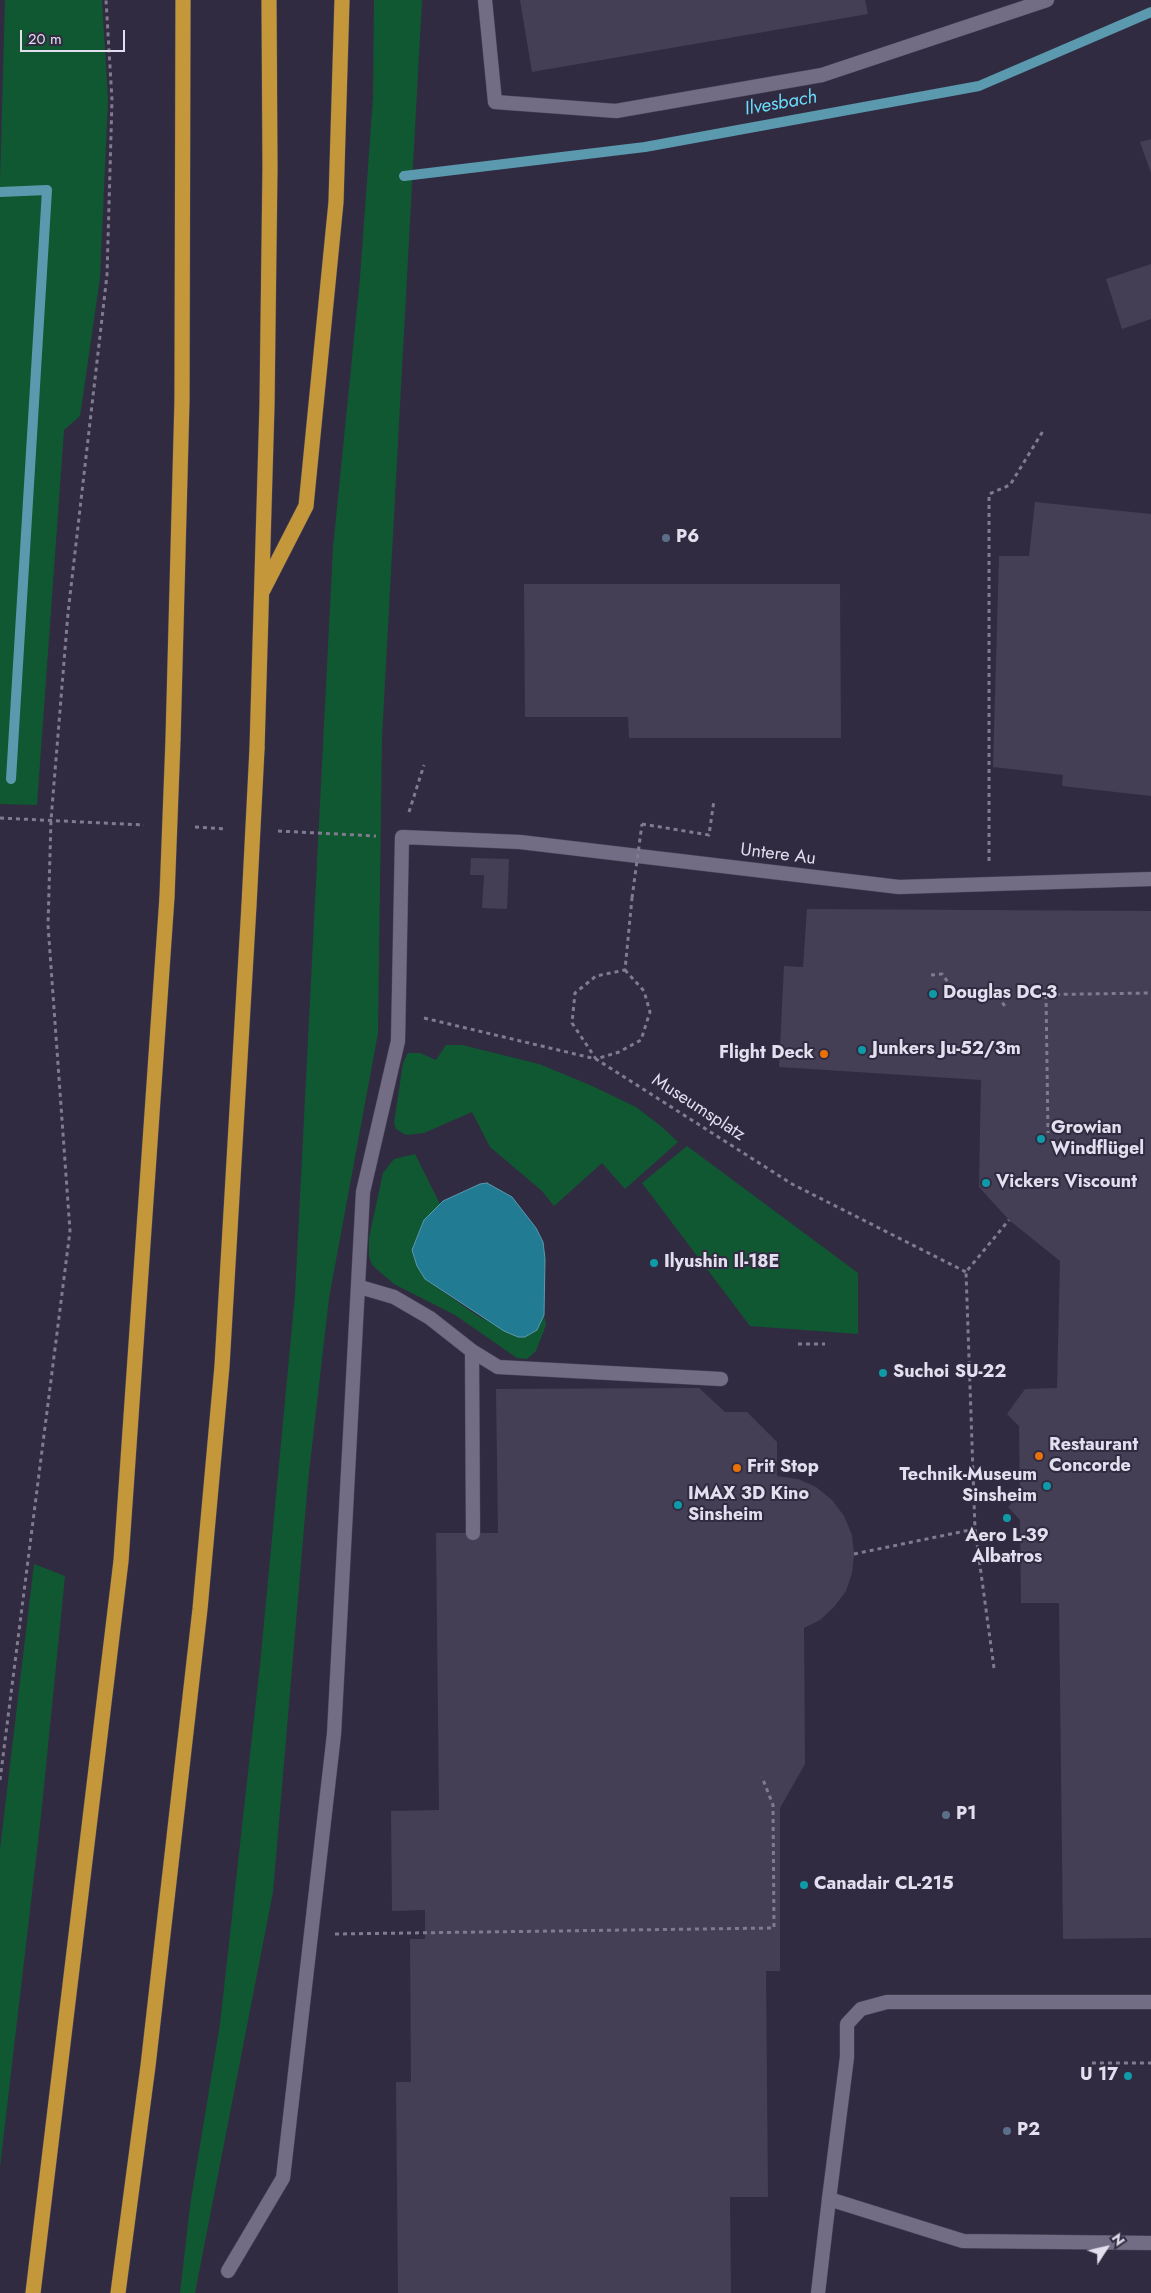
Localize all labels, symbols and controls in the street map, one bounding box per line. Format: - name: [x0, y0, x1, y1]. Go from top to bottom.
- scale bar: [22, 20, 128, 52]
- text: 20 m: [28, 28, 62, 50]
- water label: Ilvesbach: [743, 86, 819, 122]
- place label: P6: [676, 527, 699, 549]
- marker: P6: [660, 532, 672, 544]
- street label: Untere Au: [739, 840, 817, 870]
- place label: Douglas DC-3: [943, 983, 1057, 1005]
- marker: Douglas DC-3: [927, 988, 939, 1000]
- place label: Junkers Ju-52/3m: [872, 1039, 1021, 1061]
- place label: Flight Deck: [719, 1043, 814, 1065]
- marker: Junkers Ju-52/3m: [856, 1044, 868, 1056]
- marker: Flight Deck: [818, 1048, 830, 1060]
- street label: Museumsplatz: [647, 1070, 749, 1146]
- place label: Growian Windflügel: [1051, 1118, 1144, 1160]
- marker: Growian Windflügel: [1035, 1133, 1047, 1145]
- place label: Vickers Viscount: [996, 1172, 1137, 1194]
- marker: Vickers Viscount: [980, 1177, 992, 1189]
- place label: Ilyushin Il-18E: [664, 1252, 779, 1274]
- marker: Ilyushin Il-18E: [648, 1257, 660, 1269]
- place label: Suchoi SU-22: [893, 1362, 1006, 1384]
- marker: Suchoi SU-22: [877, 1367, 889, 1379]
- place label: Restaurant Concorde: [1049, 1435, 1138, 1478]
- marker: Restaurant Concorde: [1033, 1450, 1045, 1462]
- place label: Frit Stop: [747, 1457, 819, 1479]
- marker: Frit Stop: [731, 1462, 743, 1474]
- place label: Technik-Museum Sinsheim: [900, 1465, 1037, 1508]
- marker: Technik-Museum Sinsheim: [1041, 1480, 1053, 1492]
- place label: IMAX 3D Kino Sinsheim: [688, 1484, 809, 1526]
- marker: IMAX 3D Kino Sinsheim: [672, 1499, 684, 1511]
- marker: Aero L-39 Albatros: [1001, 1512, 1013, 1524]
- place label: Aero L-39 Albatros: [965, 1526, 1049, 1568]
- place label: P1: [956, 1804, 976, 1826]
- marker: P1: [940, 1809, 952, 1821]
- place label: Canadair CL-215: [814, 1874, 954, 1896]
- marker: Canadair CL-215: [798, 1879, 810, 1891]
- place label: U 17: [1080, 2065, 1118, 2087]
- marker: U 17: [1122, 2070, 1134, 2082]
- place label: P2: [1017, 2120, 1040, 2142]
- marker: P2: [1001, 2125, 1013, 2137]
- north arrow: [1081, 2223, 1131, 2273]
- text: N: [1107, 2229, 1130, 2250]

